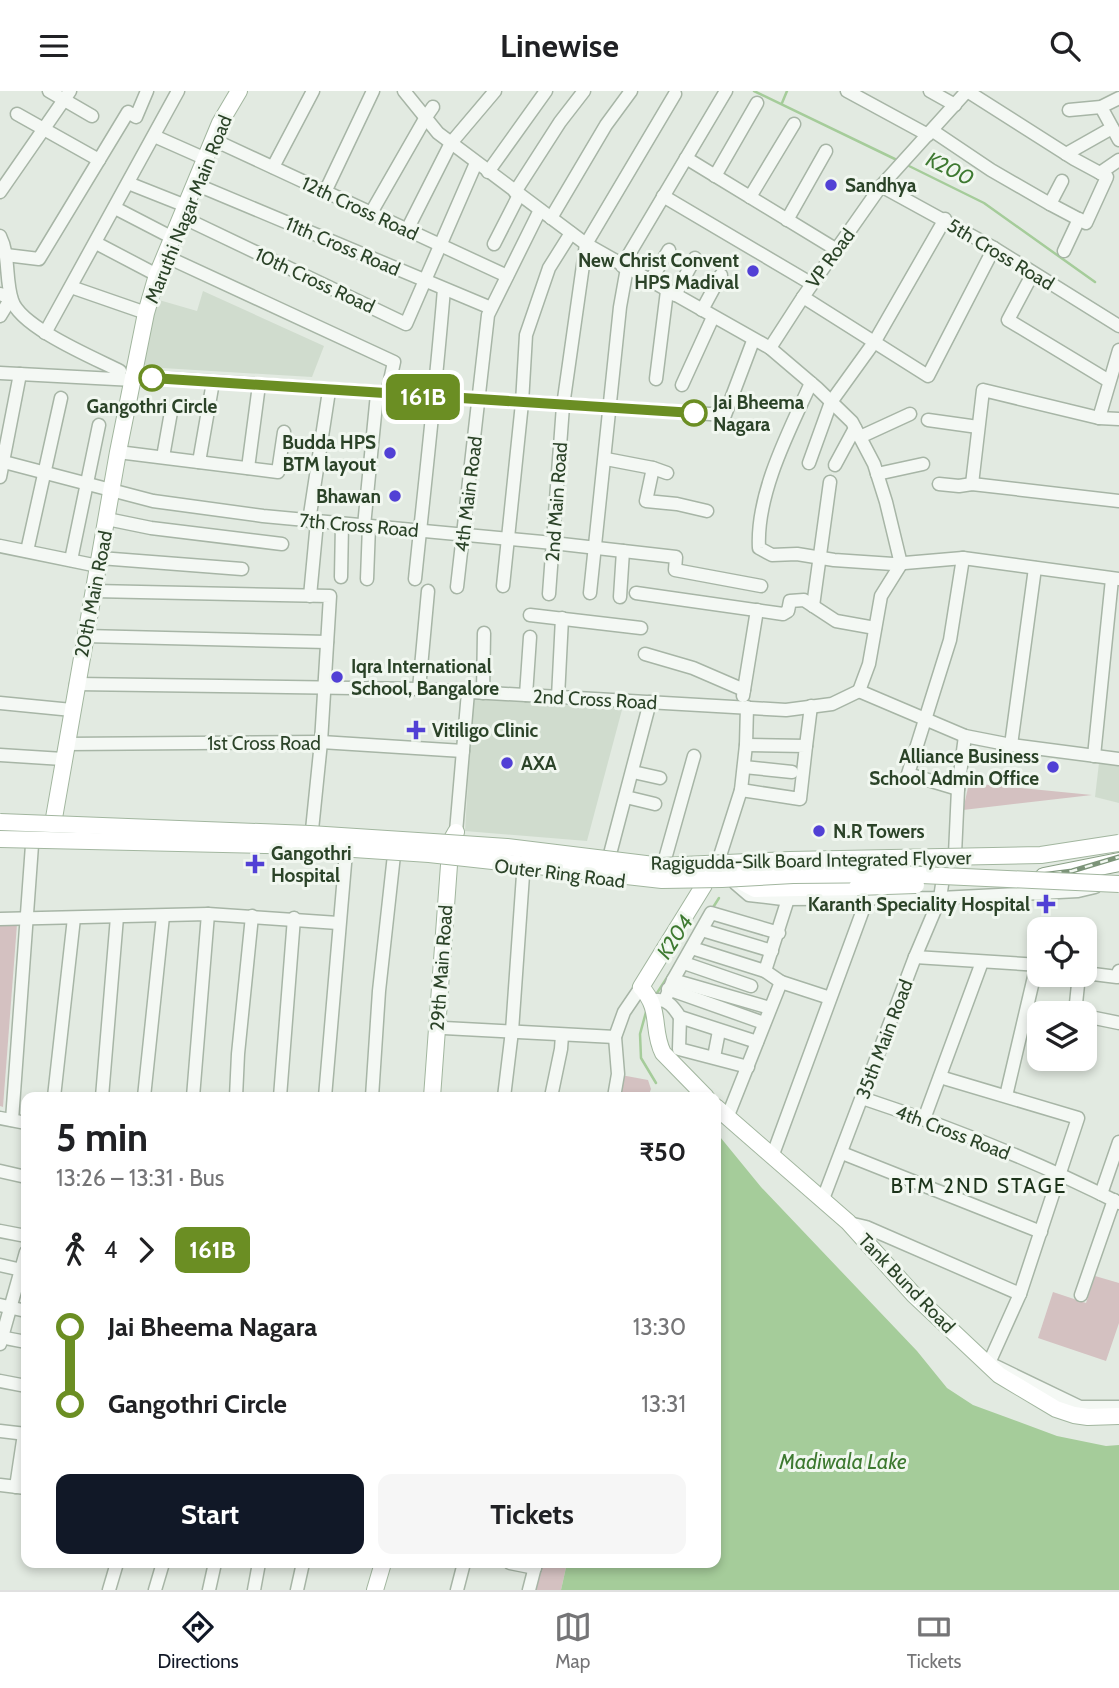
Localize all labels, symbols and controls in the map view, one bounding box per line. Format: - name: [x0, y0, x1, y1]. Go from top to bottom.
- text: Linewise: [500, 26, 619, 65]
- icon: menu: [35, 27, 73, 65]
- icon: search: [1046, 27, 1084, 65]
- street label: Maruthi Nagar Main Road: [140, 112, 237, 307]
- water label: K200: [922, 146, 978, 191]
- street label: 12th Cross Road: [298, 171, 422, 246]
- place label: Sandhya: [845, 174, 917, 197]
- marker: Sandhya: [823, 177, 839, 193]
- street label: 11th Cross Road: [282, 212, 404, 281]
- street label: 5th Cross Road: [943, 214, 1058, 295]
- street label: VP Road: [801, 224, 860, 293]
- street label: 10th Cross Road: [251, 243, 378, 318]
- place label: New Christ Convent HPS Madival: [578, 249, 739, 294]
- marker: New Christ Convent HPS Madival: [745, 263, 761, 279]
- marker: Gangothri Circle: [139, 365, 165, 391]
- line badge: 161B: [374, 374, 472, 420]
- text: 161B: [400, 382, 446, 411]
- place label: Jai Bheema Nagara: [712, 391, 805, 436]
- place label: Gangothri Circle: [87, 395, 218, 418]
- marker: Jai Bheema Nagara: [681, 400, 707, 426]
- place label: Budda HPS BTM layout: [282, 431, 376, 476]
- street label: 4th Main Road: [450, 435, 487, 553]
- street label: 2nd Main Road: [541, 441, 572, 563]
- marker: Budda HPS BTM layout: [382, 445, 398, 461]
- place label: Bhawan: [316, 485, 381, 508]
- marker: Bhawan: [387, 488, 403, 504]
- street label: 7th Cross Road: [298, 509, 419, 542]
- street label: 20th Main Road: [70, 529, 117, 659]
- place label: Iqra International School, Bangalore: [351, 655, 499, 700]
- marker: Iqra International School, Bangalore: [329, 669, 345, 685]
- street label: 2nd Cross Road: [532, 685, 658, 714]
- place label: Vitiligo Clinic: [432, 719, 539, 742]
- marker: Vitiligo Clinic: [406, 720, 426, 740]
- street label: 1st Cross Road: [207, 732, 321, 755]
- place label: Alliance Business School Admin Office: [869, 745, 1039, 790]
- place label: AXA: [521, 752, 557, 775]
- marker: AXA: [499, 755, 515, 771]
- marker: Alliance Business School Admin Office: [1045, 759, 1061, 775]
- place label: N.R Towers: [833, 820, 924, 843]
- marker: N.R Towers: [811, 823, 827, 839]
- place label: Gangothri Hospital: [271, 842, 352, 887]
- street label: Ragigudda-Silk Board Integrated Flyover: [650, 846, 972, 875]
- marker: Gangothri Hospital: [245, 854, 265, 874]
- street label: Outer Ring Road: [493, 854, 627, 893]
- place label: Karanth Speciality Hospital: [808, 893, 1030, 916]
- marker: Karanth Speciality Hospital: [1036, 894, 1056, 914]
- street label: 29th Main Road: [426, 904, 457, 1032]
- water label: K204: [651, 910, 698, 964]
- map controls: [1027, 917, 1097, 1071]
- button: locate: [1027, 917, 1097, 987]
- street label: 35th Main Road: [851, 976, 918, 1102]
- button: layers: [1027, 1001, 1097, 1071]
- street label: 4th Cross Road: [892, 1100, 1013, 1165]
- text: 5 min: [56, 1114, 148, 1161]
- text: ₹50: [640, 1136, 686, 1168]
- text: 13:26 – 13:31 · Bus: [56, 1164, 224, 1192]
- district label: BTM 2ND STAGE: [891, 1173, 1067, 1198]
- street label: Tank Bund Road: [853, 1229, 960, 1338]
- icon: walk: [56, 1231, 94, 1269]
- icon: forward: [127, 1231, 165, 1269]
- text: 161B: [189, 1235, 236, 1264]
- text: 4: [104, 1236, 117, 1264]
- text: Jai Bheema Nagara: [108, 1311, 317, 1343]
- text: 13:30: [633, 1313, 686, 1341]
- text: Gangothri Circle: [108, 1388, 287, 1420]
- text: 13:31: [641, 1390, 686, 1418]
- water label: Madiwala Lake: [778, 1449, 907, 1474]
- button: Start: [56, 1474, 364, 1554]
- button: Tickets: [378, 1474, 686, 1554]
- tab: Directions: [158, 1608, 239, 1673]
- tab: Map: [554, 1608, 592, 1673]
- tab: Tickets: [907, 1608, 961, 1673]

